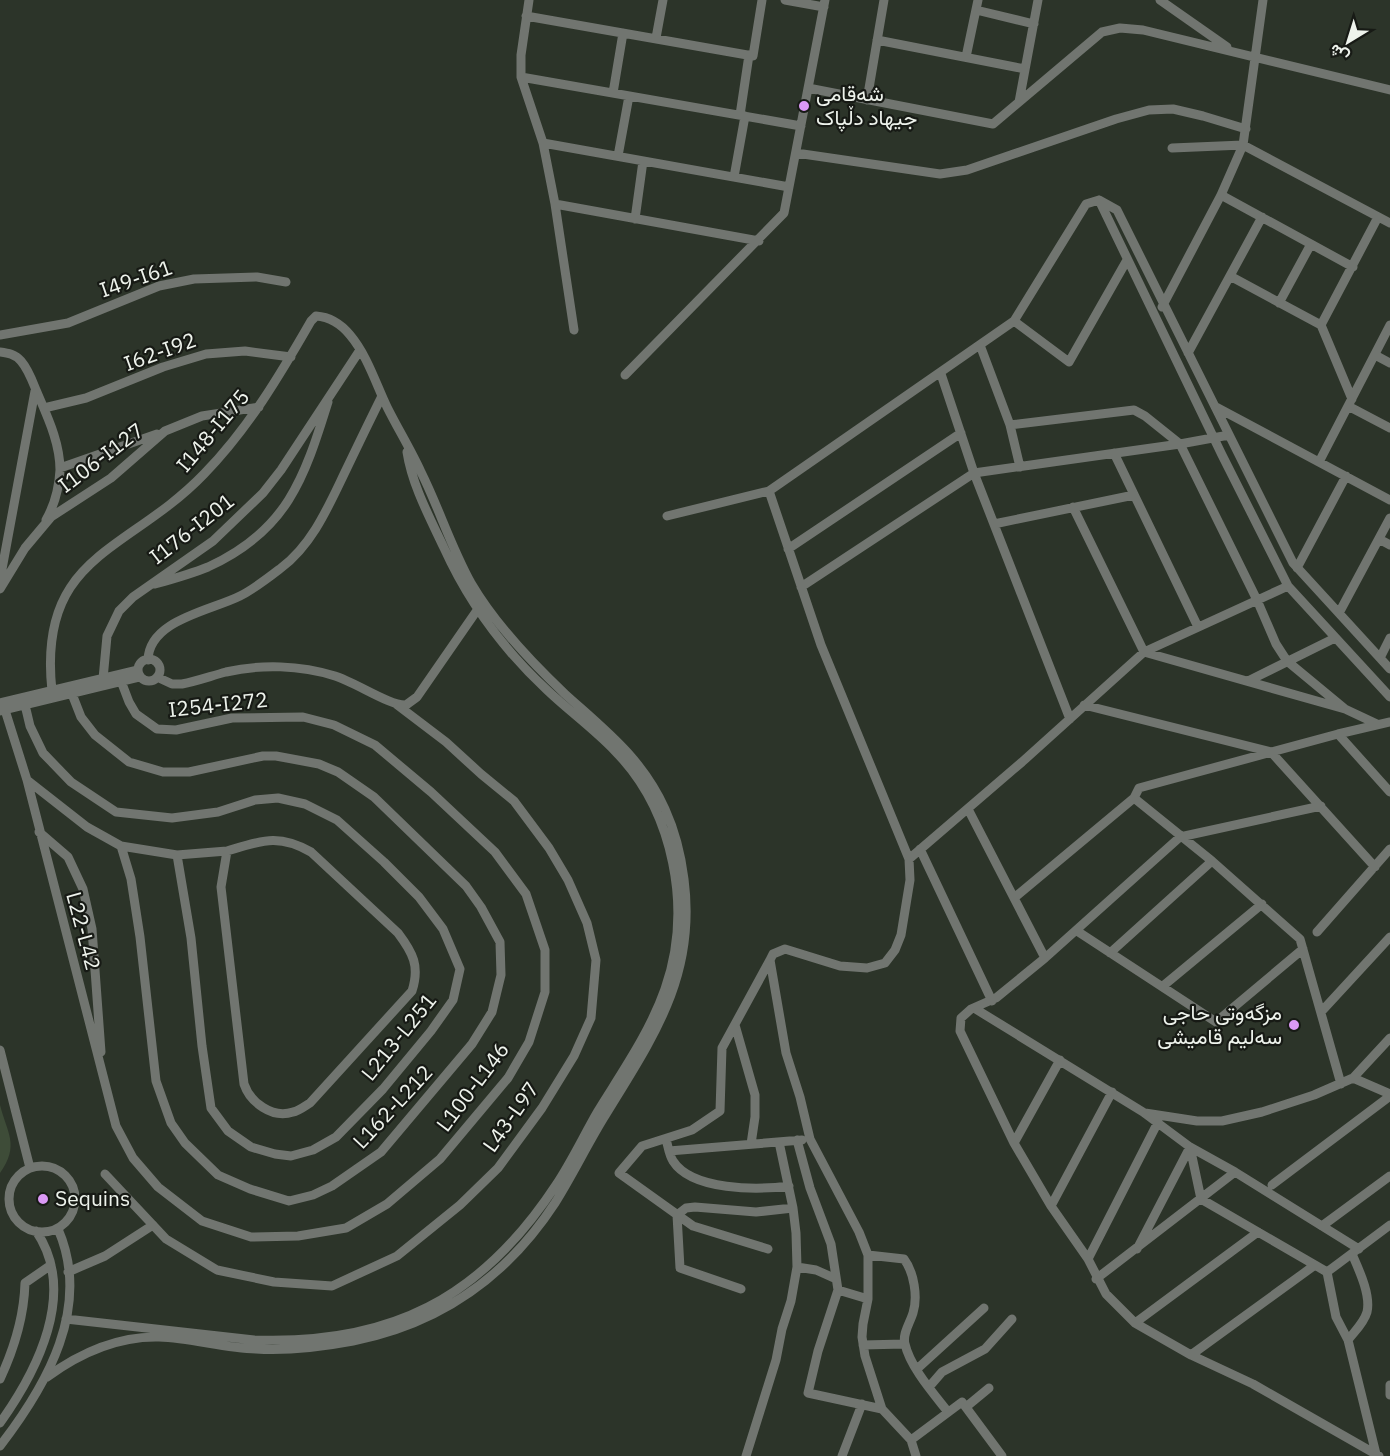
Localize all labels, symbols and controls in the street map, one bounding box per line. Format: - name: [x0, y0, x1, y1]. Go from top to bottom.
- north arrow: [1318, 12, 1378, 72]
- text: ش: [1325, 40, 1353, 68]
- place label: شەقامی جیهاد دڵپاک: [816, 79, 917, 132]
- marker: شەقامی جیهاد دڵپاک: [797, 99, 811, 113]
- street label: I49-I61: [96, 253, 176, 303]
- street label: I62-I92: [120, 325, 200, 377]
- street label: I148-I175: [169, 383, 255, 478]
- street label: I106-I127: [52, 416, 149, 499]
- street label: I176-I201: [143, 486, 239, 570]
- street label: I254-I272: [167, 685, 269, 723]
- street label: L22-L42: [60, 889, 108, 973]
- street label: L213-L251: [354, 987, 442, 1086]
- place label: مزگەوتی حاجی سەلیم قامیشی: [1157, 998, 1282, 1051]
- marker: مزگەوتی حاجی سەلیم قامیشی: [1287, 1018, 1301, 1032]
- street label: L100-L146: [429, 1036, 515, 1137]
- street label: L162-L212: [346, 1058, 438, 1154]
- street label: L43-L97: [476, 1076, 545, 1157]
- place label: Sequins: [55, 1184, 130, 1212]
- marker: Sequins: [36, 1192, 50, 1206]

